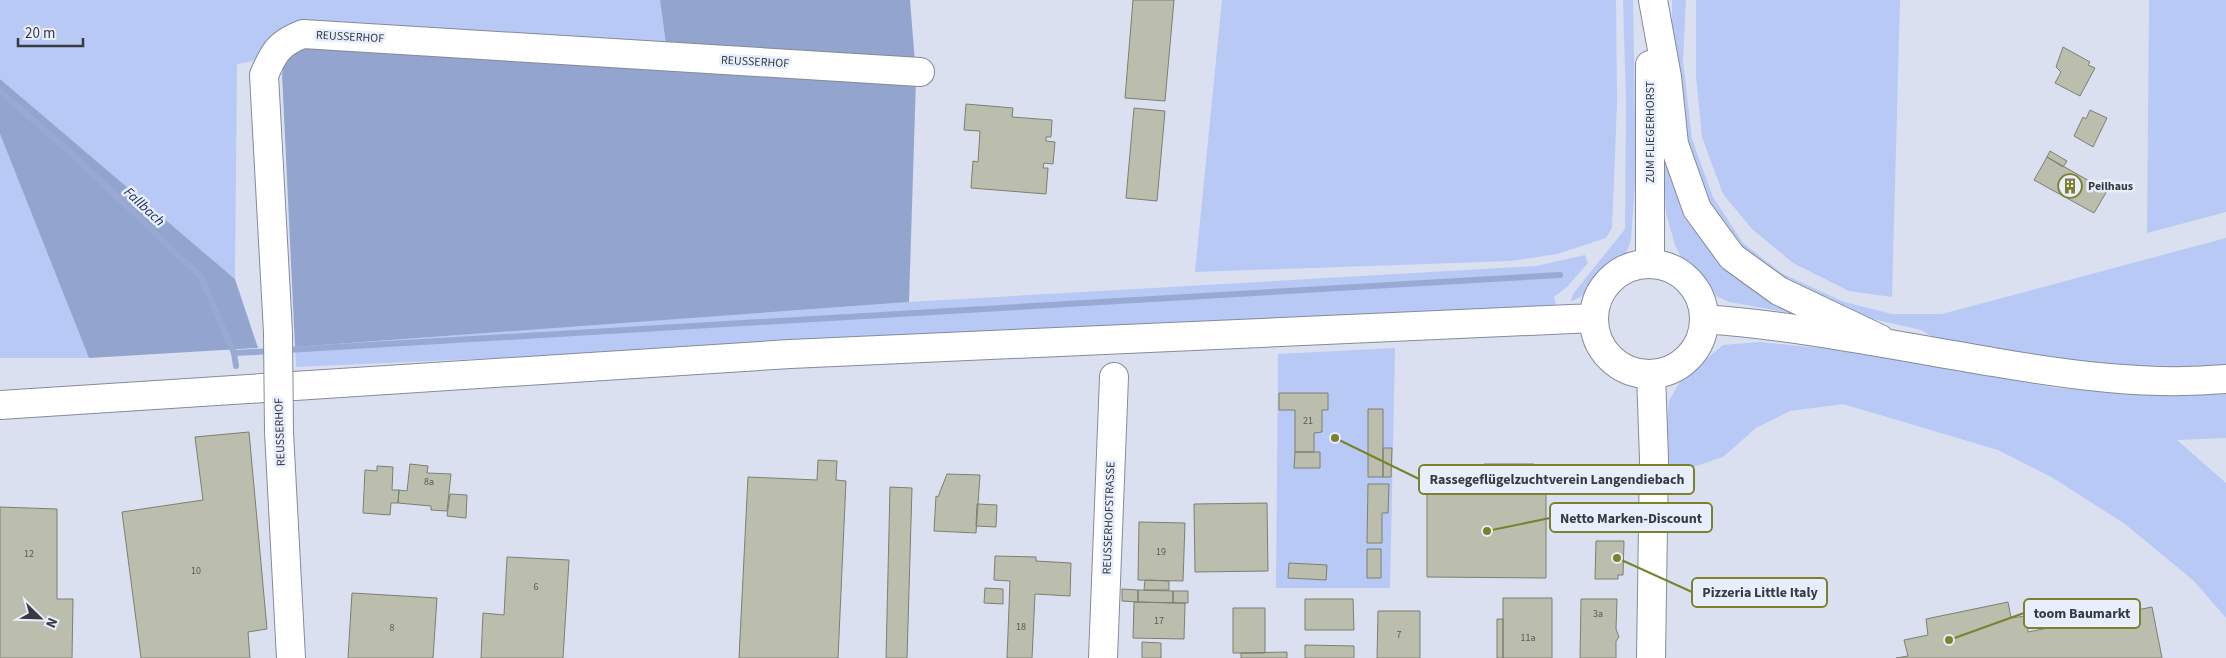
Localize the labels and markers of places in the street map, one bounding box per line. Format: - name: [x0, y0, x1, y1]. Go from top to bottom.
- building icon: Peilhaus: [2057, 173, 2083, 199]
- place label: Peilhaus: [2088, 178, 2133, 195]
- callout: Rassegeflügelzuchtverein Langendiebach: [1419, 465, 1694, 494]
- callout: Netto Marken-Discount: [1550, 503, 1712, 532]
- callout: Pizzeria Little Italy: [1692, 578, 1827, 607]
- callout: toom Baumarkt: [2024, 599, 2140, 628]

